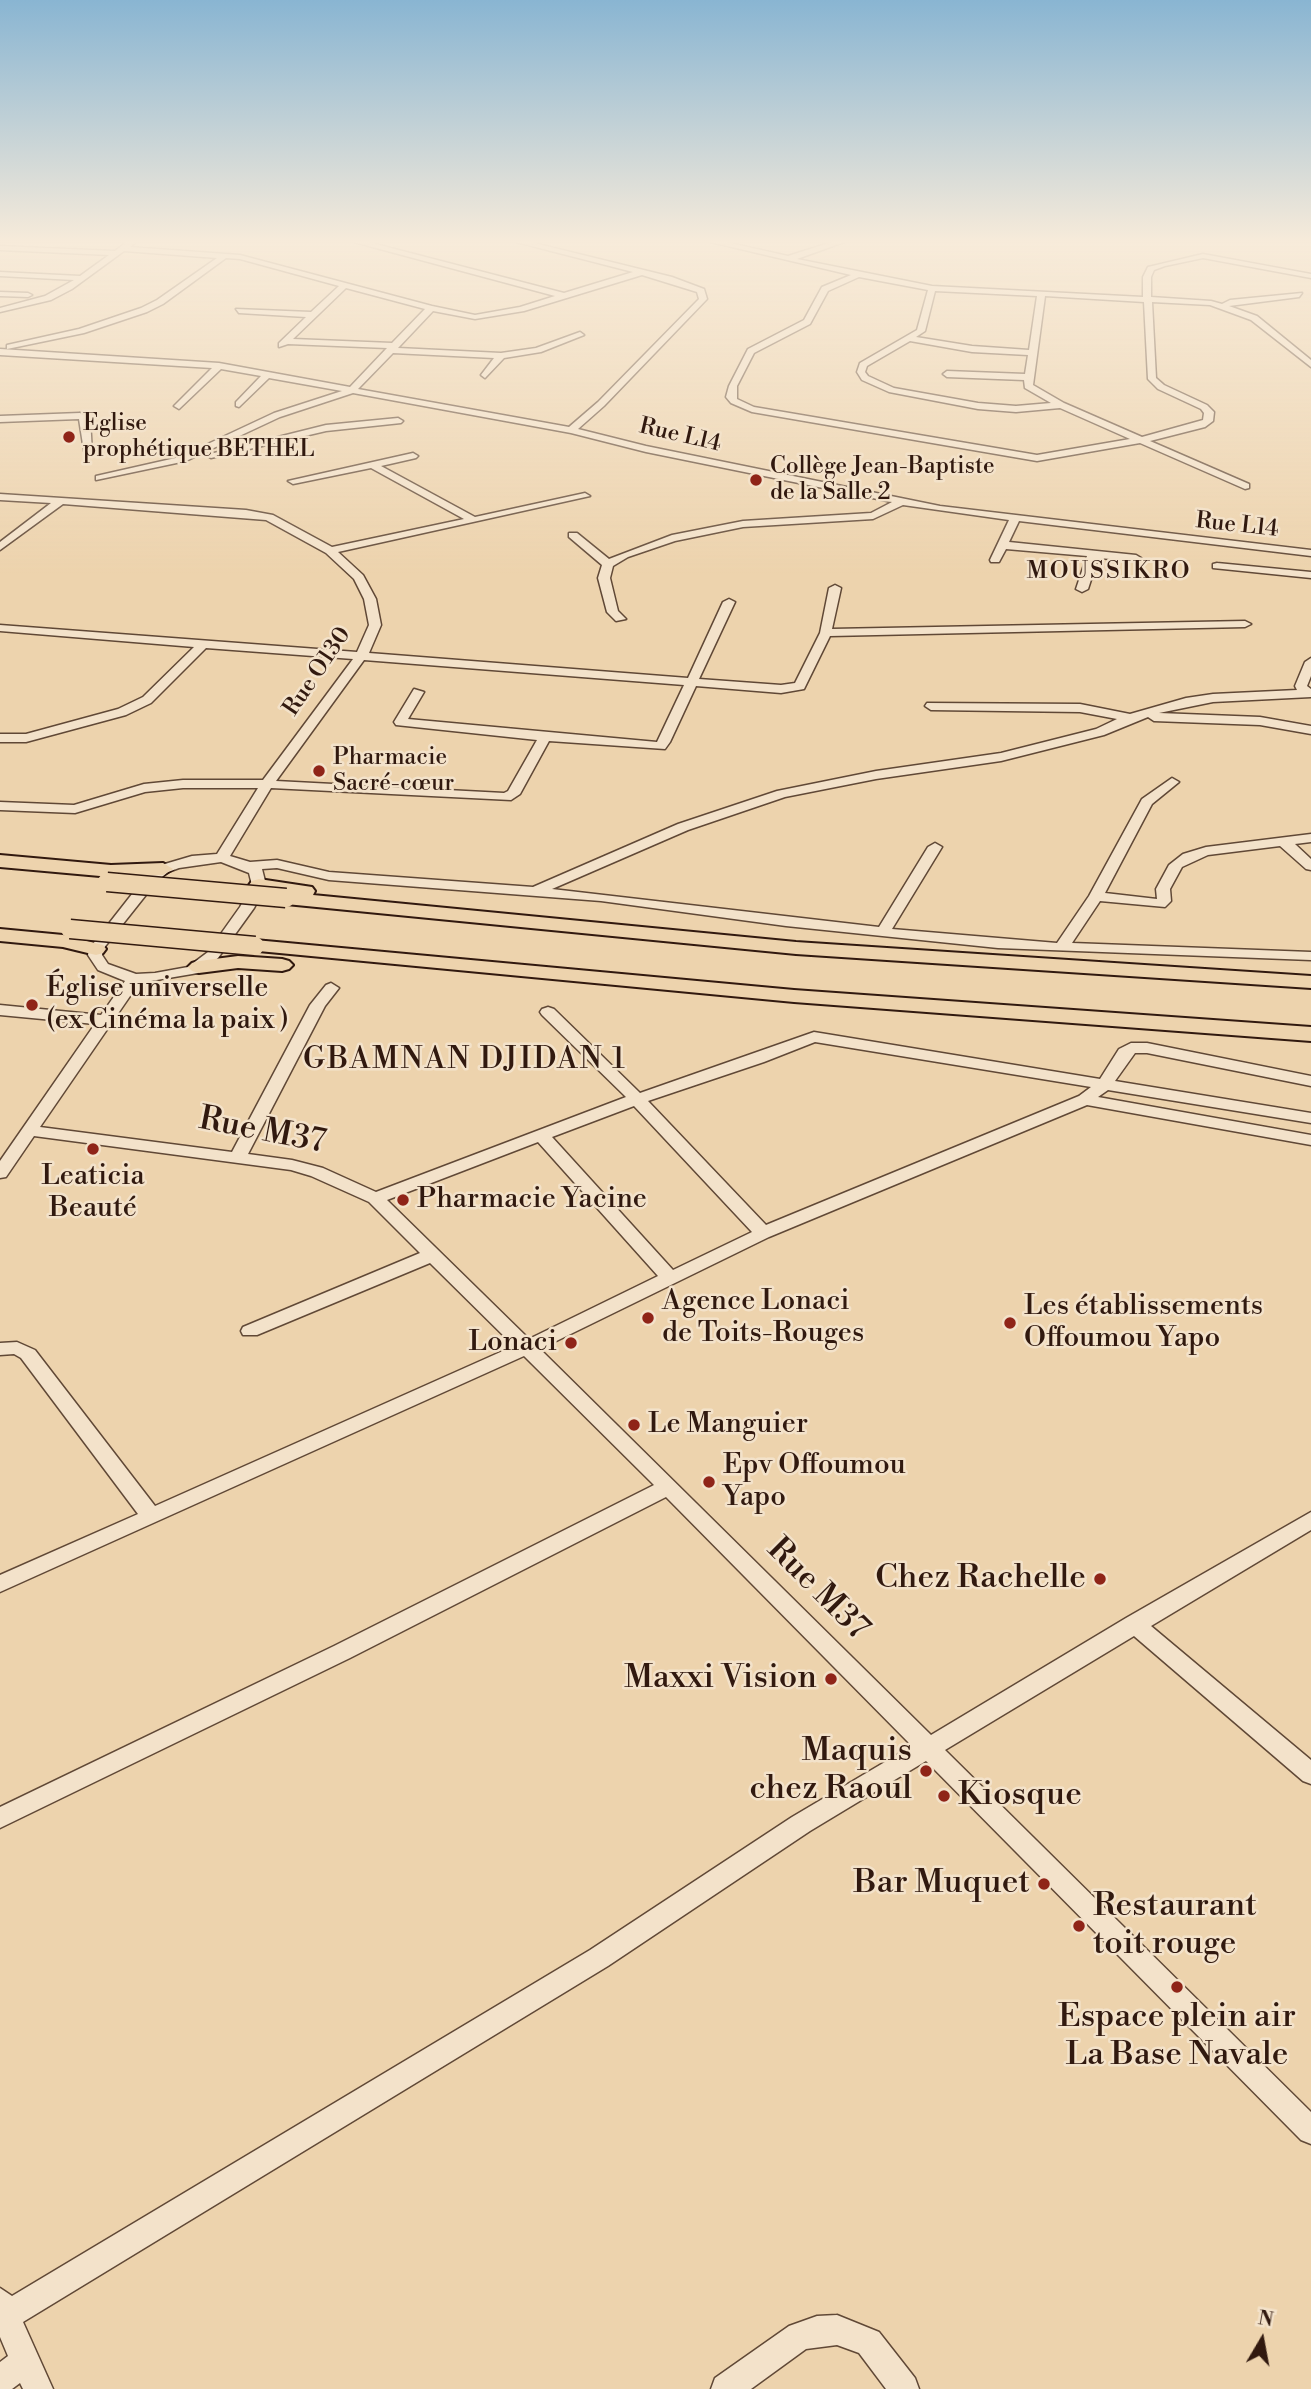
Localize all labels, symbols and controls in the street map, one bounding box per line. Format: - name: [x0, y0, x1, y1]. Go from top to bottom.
- place label: Eglise prophétique BETHEL: [83, 410, 314, 464]
- street label: Rue L14: [636, 413, 724, 459]
- marker: Eglise prophétique BETHEL: [61, 429, 77, 445]
- place label: Collège Jean-Baptiste de la Salle 2: [770, 453, 995, 507]
- marker: Collège Jean-Baptiste de la Salle 2: [748, 472, 764, 488]
- street label: Rue L14: [1194, 508, 1280, 544]
- district label: MOUSSIKRO: [1028, 558, 1190, 586]
- street label: Rue O130: [278, 622, 358, 722]
- place label: Pharmacie Sacré-cœur: [333, 744, 454, 798]
- marker: Pharmacie Sacré-cœur: [311, 763, 327, 779]
- place label: Église universelle (ex Cinéma la paix ): [46, 972, 289, 1038]
- marker: Église universelle (ex Cinéma la paix ): [24, 997, 40, 1013]
- district label: GBAMNAN DJIDAN 1: [305, 1043, 625, 1079]
- street label: Rue M37: [195, 1100, 329, 1164]
- marker: Leaticia Beauté: [85, 1141, 101, 1157]
- place label: Leaticia Beauté: [41, 1160, 145, 1226]
- place label: Pharmacie Yacine: [417, 1183, 647, 1217]
- marker: Pharmacie Yacine: [395, 1192, 411, 1208]
- place label: Agence Lonaci de Toits-Rouges: [662, 1285, 864, 1351]
- place label: Les établissements Offoumou Yapo: [1024, 1290, 1263, 1356]
- marker: Agence Lonaci de Toits-Rouges: [640, 1310, 656, 1326]
- marker: Les établissements Offoumou Yapo: [1002, 1315, 1018, 1331]
- place label: Lonaci: [468, 1326, 557, 1360]
- marker: Lonaci: [563, 1335, 579, 1351]
- place label: Le Manguier: [648, 1408, 808, 1442]
- marker: Le Manguier: [626, 1417, 642, 1433]
- place label: Epv Offoumou Yapo: [723, 1449, 906, 1515]
- marker: Epv Offoumou Yapo: [701, 1474, 717, 1490]
- street label: Rue M37: [758, 1531, 876, 1649]
- place label: Chez Rachelle: [875, 1559, 1086, 1599]
- marker: Chez Rachelle: [1092, 1571, 1108, 1587]
- place label: Maxxi Vision: [624, 1659, 817, 1699]
- marker: Maxxi Vision: [823, 1671, 839, 1687]
- place label: Maquis chez Raoul: [749, 1732, 912, 1810]
- marker: Maquis chez Raoul: [918, 1763, 934, 1779]
- place label: Kiosque: [958, 1776, 1082, 1816]
- marker: Kiosque: [936, 1788, 952, 1804]
- place label: Bar Muquet: [854, 1864, 1030, 1904]
- marker: Bar Muquet: [1036, 1876, 1052, 1892]
- place label: Restaurant toit rouge: [1093, 1887, 1257, 1965]
- marker: Restaurant toit rouge: [1071, 1918, 1087, 1934]
- marker: Espace plein air La Base Navale: [1169, 1979, 1185, 1995]
- place label: Espace plein air La Base Navale: [1058, 1998, 1296, 2076]
- north arrow: [1227, 2305, 1297, 2375]
- text: N: [1256, 2306, 1275, 2332]

